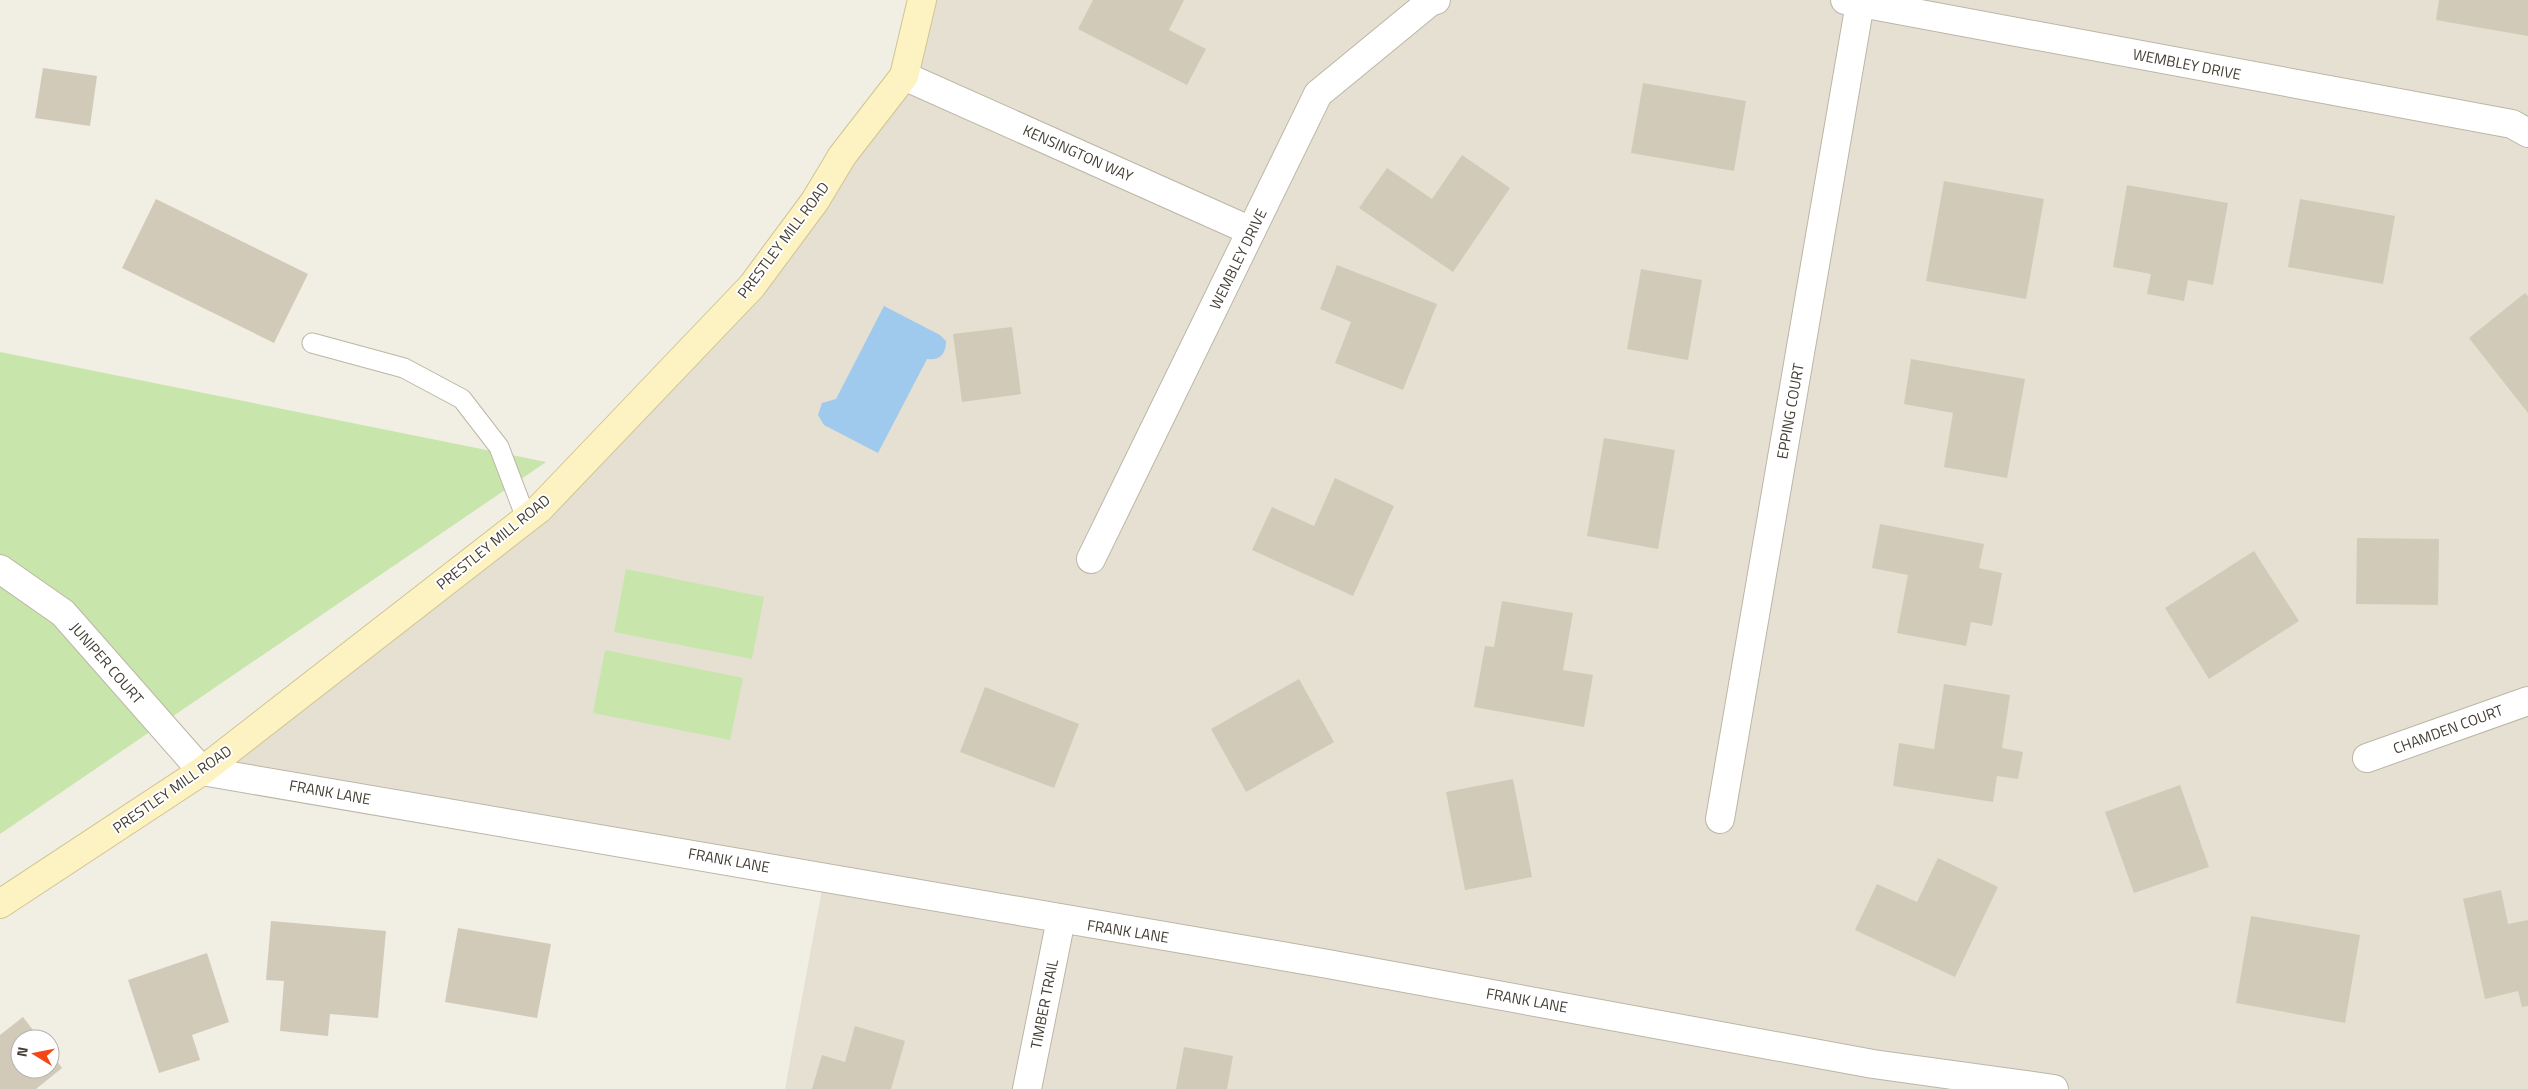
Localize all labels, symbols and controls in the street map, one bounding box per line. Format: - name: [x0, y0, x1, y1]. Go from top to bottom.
- street label: WEMBLEY DRIVE: [2131, 42, 2243, 86]
- street label: KENSINGTON WAY: [1019, 118, 1137, 188]
- street label: PRESTLEY MILL ROAD: [731, 177, 835, 303]
- street label: WEMBLEY DRIVE: [1204, 205, 1272, 313]
- street label: EPPING COURT: [1770, 361, 1810, 461]
- street label: PRESTLEY MILL ROAD: [431, 489, 555, 595]
- street label: JUNIPER COURT: [65, 617, 149, 709]
- street label: CHAMDEN COURT: [2390, 698, 2506, 760]
- street label: PRESTLEY MILL ROAD: [108, 739, 236, 839]
- street label: FRANK LANE: [287, 774, 373, 810]
- street label: FRANK LANE: [686, 842, 772, 878]
- street label: FRANK LANE: [1085, 913, 1171, 949]
- street label: TIMBER TRAIL: [1024, 957, 1064, 1051]
- street label: FRANK LANE: [1484, 982, 1570, 1018]
- north arrow: [10, 1029, 60, 1079]
- text: N: [11, 1045, 33, 1058]

